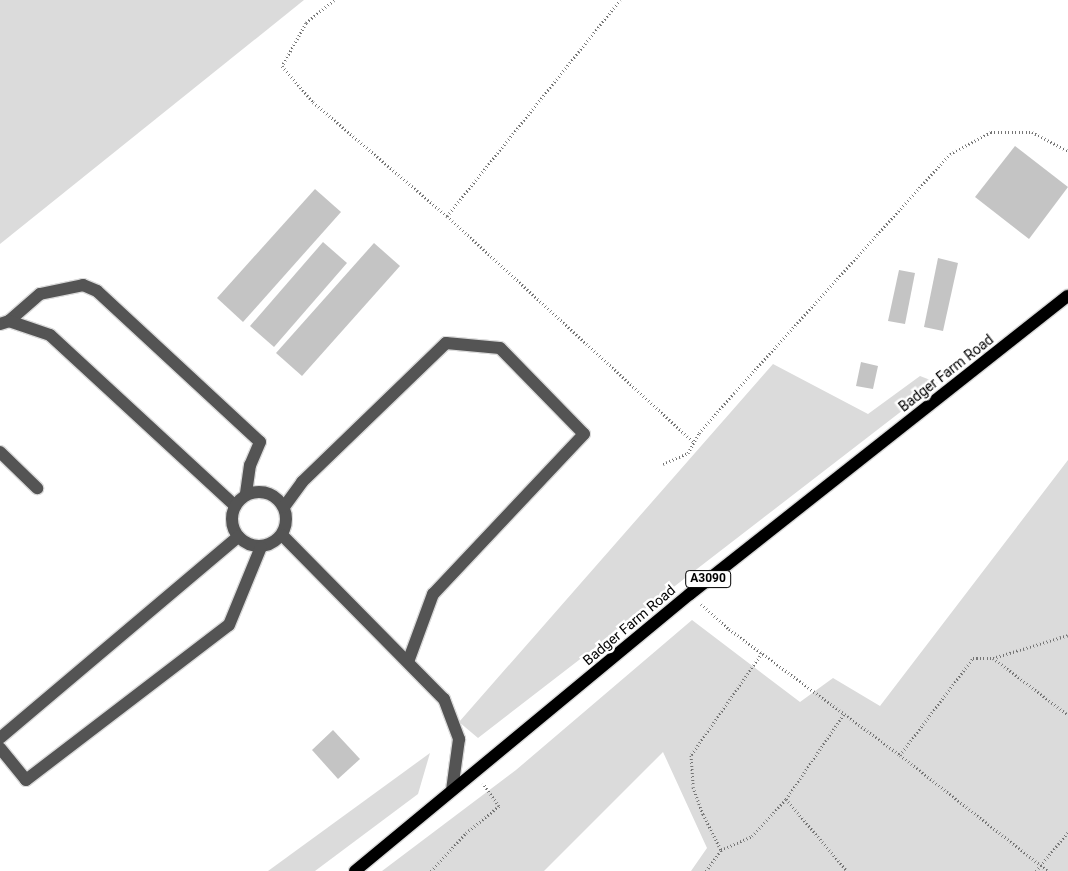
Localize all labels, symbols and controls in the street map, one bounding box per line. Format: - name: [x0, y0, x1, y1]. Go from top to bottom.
- street label: Badger Farm Road: [895, 331, 997, 415]
- road number: A3090: [684, 570, 732, 588]
- street label: Badger Farm Road: [579, 581, 679, 669]

